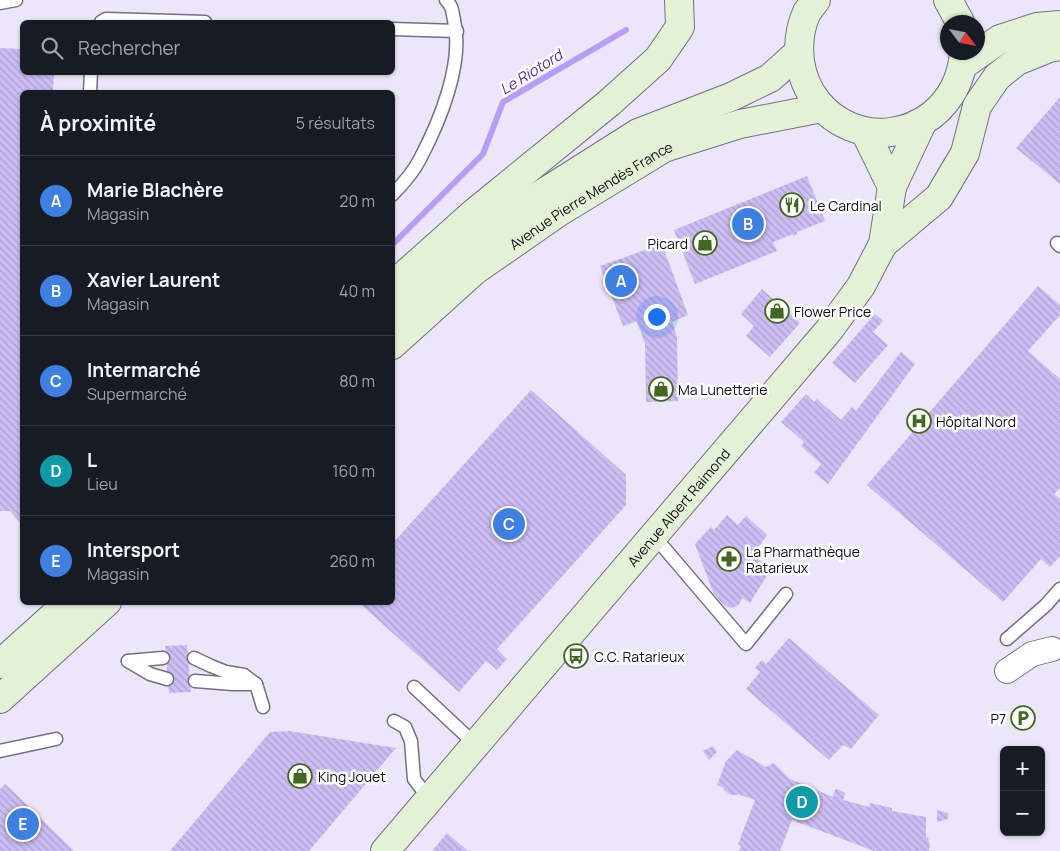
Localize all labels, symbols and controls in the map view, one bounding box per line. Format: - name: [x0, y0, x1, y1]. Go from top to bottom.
- north arrow: [940, 15, 985, 60]
- search box: [20, 20, 395, 75]
- icon: search: [38, 34, 66, 62]
- text: Rechercher: [78, 35, 180, 61]
- water label: Le Riotord: [496, 43, 568, 99]
- text: À proximité: [40, 109, 156, 137]
- text: 5 résultats: [296, 112, 375, 134]
- street label: Avenue Pierre Mendès France: [505, 136, 675, 253]
- text: Marie Blachère: [87, 177, 224, 203]
- text: A: [51, 190, 61, 212]
- text: 20 m: [339, 190, 375, 212]
- restaurant icon: Le Cardinal: [779, 192, 805, 218]
- place label: Le Cardinal: [810, 196, 882, 215]
- text: Magasin: [87, 203, 149, 225]
- pin: B: [732, 205, 764, 243]
- shop icon: Picard: [692, 230, 718, 256]
- place label: Picard: [648, 234, 688, 253]
- pin: A: [605, 262, 637, 300]
- text: Xavier Laurent: [87, 267, 220, 293]
- text: B: [51, 280, 61, 302]
- text: 40 m: [339, 280, 375, 302]
- text: Magasin: [87, 293, 149, 315]
- shop icon: Flower Price: [764, 298, 790, 324]
- place label: Flower Price: [794, 302, 871, 321]
- your location: [644, 304, 670, 330]
- text: Intermarché: [87, 357, 201, 383]
- text: C: [50, 370, 62, 392]
- text: 80 m: [339, 370, 375, 392]
- shop icon: Ma Lunetterie: [648, 376, 674, 402]
- place label: Ma Lunetterie: [678, 380, 767, 399]
- text: Supermarché: [87, 383, 187, 405]
- hospital icon: Hôpital Nord: [906, 408, 932, 434]
- place label: Hôpital Nord: [936, 412, 1016, 431]
- street label: Avenue Albert Raimond: [622, 444, 734, 570]
- text: L: [87, 447, 97, 473]
- text: D: [50, 460, 62, 482]
- text: 160 m: [332, 460, 375, 482]
- text: Lieu: [87, 473, 118, 495]
- pin: C: [493, 505, 525, 543]
- text: Intersport: [87, 537, 180, 563]
- place label: La Pharmathèque Ratarieux: [746, 542, 860, 577]
- pharmacy icon: La Pharmathèque Ratarieux: [716, 546, 742, 572]
- text: E: [51, 550, 61, 572]
- text: 260 m: [329, 550, 375, 572]
- text: Magasin: [87, 563, 149, 585]
- bus stop icon: C.C. Ratarieux: [563, 643, 589, 669]
- place label: C.C. Ratarieux: [594, 647, 685, 666]
- parking icon: P7: [1010, 705, 1036, 731]
- place label: P7: [991, 709, 1006, 728]
- map controls: [1000, 746, 1045, 836]
- button: +: [1000, 746, 1045, 791]
- shop icon: King Jouet: [287, 763, 313, 789]
- place label: King Jouet: [318, 767, 386, 786]
- pin: D: [786, 783, 818, 821]
- button: −: [1000, 791, 1045, 836]
- pin: E: [7, 805, 39, 843]

